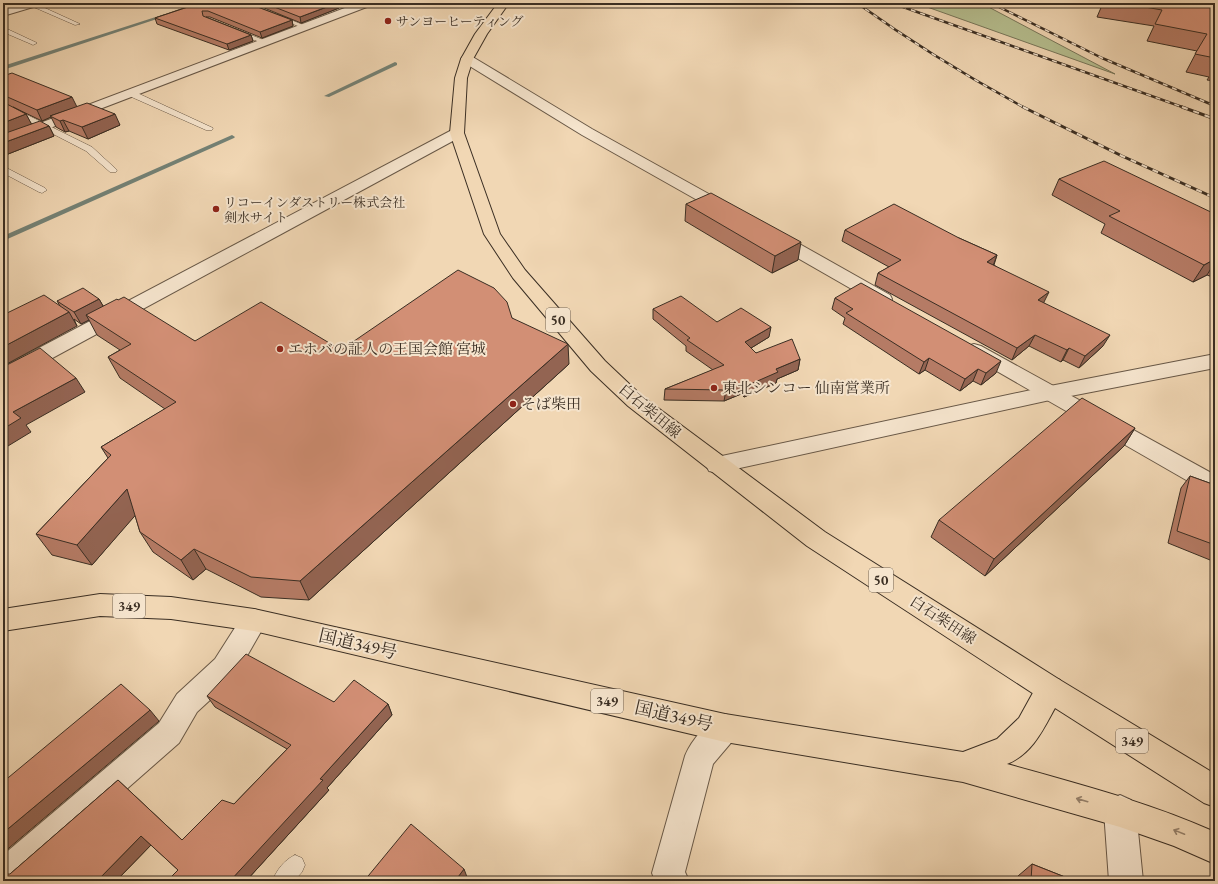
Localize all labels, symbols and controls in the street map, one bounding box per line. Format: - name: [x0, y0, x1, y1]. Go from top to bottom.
- place label: サンヨーヒーティング: [396, 13, 524, 30]
- marker: サンヨーヒーティング: [383, 16, 393, 26]
- place label: リコーインダストリー株式会社 剣水サイト: [224, 194, 405, 226]
- marker: リコーインダストリー株式会社 剣水サイト: [211, 204, 221, 214]
- road number: 50: [546, 308, 570, 332]
- place label: エホバの証人の王国会館 宮城: [288, 339, 486, 358]
- marker: エホバの証人の王国会館 宮城: [275, 344, 285, 354]
- place label: 東北シンコー 仙南営業所: [722, 378, 890, 397]
- street label: 白石柴田線: [615, 379, 685, 442]
- marker: 東北シンコー 仙南営業所: [709, 383, 719, 393]
- place label: そば柴田: [521, 394, 581, 413]
- marker: そば柴田: [508, 399, 518, 409]
- road number: 50: [869, 568, 893, 592]
- street label: 白石柴田線: [907, 591, 980, 648]
- road number: 349: [113, 594, 145, 618]
- street label: 国道349号: [317, 623, 400, 664]
- road number: 349: [591, 689, 623, 713]
- street label: 国道349号: [633, 695, 716, 736]
- road number: 349: [1116, 729, 1148, 753]
- one-way arrow: [1076, 796, 1089, 803]
- one-way arrow: [1174, 828, 1186, 836]

